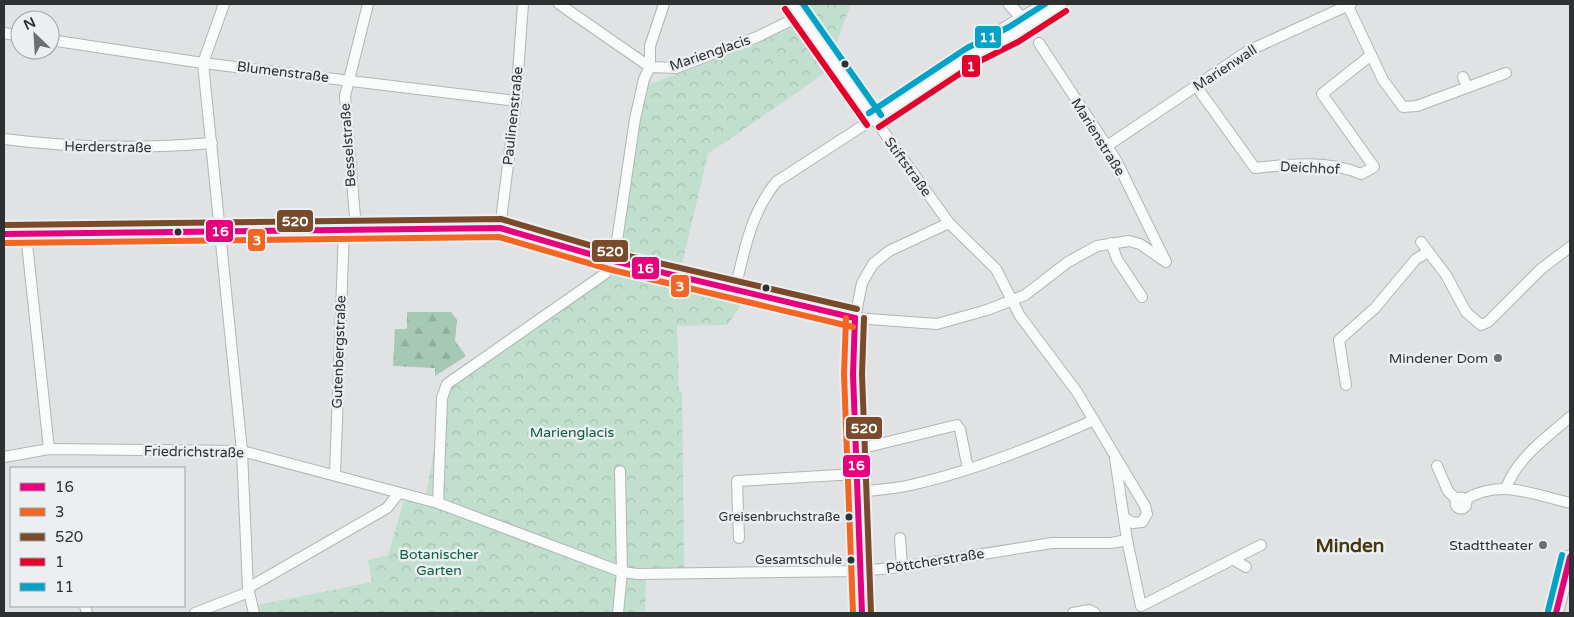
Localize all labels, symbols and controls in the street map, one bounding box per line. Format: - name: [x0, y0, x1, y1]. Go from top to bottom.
- north arrow: [10, 10, 60, 60]
- text: N: [21, 14, 38, 34]
- line badge: 11: [974, 25, 1002, 49]
- text: 11: [979, 29, 997, 46]
- street label: Marienglacis: [667, 31, 753, 75]
- street label: Marienwall: [1190, 41, 1260, 95]
- line badge: 1: [961, 54, 981, 78]
- street label: Blumenstraße: [236, 58, 330, 86]
- text: 1: [967, 58, 975, 75]
- unlabelled marker: [840, 59, 850, 69]
- street label: Paulinenstraße: [499, 66, 527, 166]
- street label: Marienstraße: [1067, 95, 1129, 179]
- street label: Besselstraße: [337, 102, 359, 188]
- street label: Stiftstraße: [881, 134, 935, 200]
- street label: Herderstraße: [64, 138, 152, 156]
- street label: Deichhof: [1280, 158, 1341, 178]
- line badge: 520: [276, 209, 314, 233]
- text: 520: [282, 213, 308, 230]
- line badge: 16: [205, 219, 234, 243]
- text: 16: [211, 223, 229, 240]
- unlabelled marker: [173, 227, 183, 237]
- line badge: 3: [247, 228, 266, 252]
- text: 3: [253, 232, 262, 249]
- line badge: 520: [591, 239, 629, 263]
- text: 520: [597, 243, 623, 260]
- line badge: 16: [631, 256, 660, 280]
- text: 16: [636, 260, 654, 277]
- line badge: 3: [670, 274, 690, 298]
- text: 3: [676, 278, 685, 295]
- unlabelled marker: [761, 283, 771, 293]
- street label: Gutenbergstraße: [329, 295, 349, 409]
- place label: Mindener Dom: [1389, 350, 1488, 367]
- marker: Mindener Dom: [1492, 352, 1504, 364]
- line badge: 520: [845, 416, 883, 440]
- text: 520: [851, 420, 877, 437]
- park label: Marienglacis: [530, 424, 615, 441]
- street label: Friedrichstraße: [144, 443, 244, 461]
- line badge: 16: [842, 454, 871, 478]
- text: 16: [847, 457, 865, 474]
- legend: [10, 467, 185, 607]
- text: 16: [55, 478, 74, 496]
- text: 3: [55, 503, 64, 521]
- place label: Greisenbruchstraße: [719, 509, 840, 525]
- marker: Greisenbruchstraße: [844, 512, 854, 522]
- text: 520: [55, 528, 83, 546]
- district label: Minden: [1316, 535, 1384, 557]
- place label: Stadttheater: [1449, 537, 1534, 554]
- marker: Stadttheater: [1537, 539, 1549, 551]
- street label: Pöttcherstraße: [885, 545, 985, 577]
- park label: Botanischer Garten: [399, 546, 479, 579]
- place label: Gesamtschule: [755, 552, 842, 568]
- text: 1: [55, 553, 64, 571]
- marker: Gesamtschule: [846, 555, 856, 565]
- text: 11: [55, 578, 74, 596]

